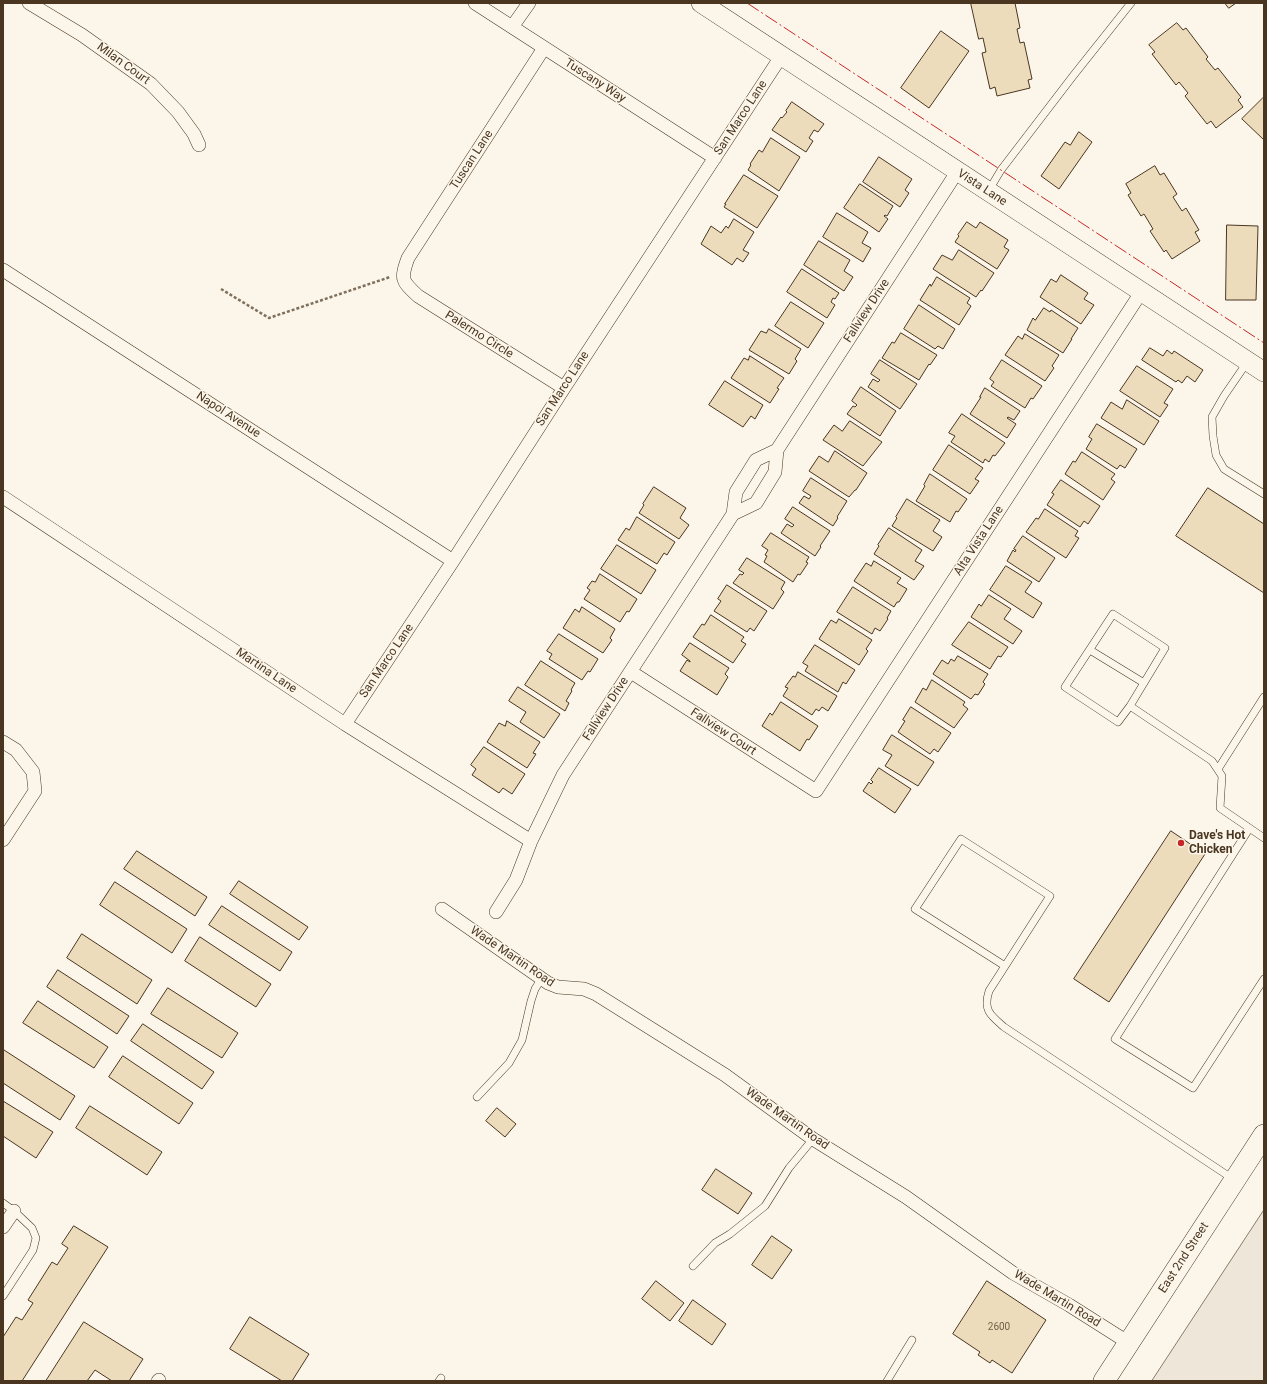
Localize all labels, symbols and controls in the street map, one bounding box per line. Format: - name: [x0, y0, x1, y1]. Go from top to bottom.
- street label: Milan Court: [94, 40, 152, 88]
- street label: Tuscany Way: [562, 56, 628, 106]
- street label: San Marco Lane: [711, 78, 771, 158]
- street label: Tuscan Lane: [447, 128, 497, 192]
- street label: Vista Lane: [955, 167, 1009, 209]
- street label: Fallview Drive: [841, 277, 893, 345]
- street label: Palermo Circle: [442, 308, 516, 362]
- street label: San Marco Lane: [533, 349, 593, 429]
- street label: Napol Avenue: [193, 389, 263, 441]
- street label: Alta Vista Lane: [951, 503, 1007, 579]
- street label: San Marco Lane: [357, 621, 417, 701]
- street label: Martina Lane: [233, 645, 299, 697]
- street label: Fallview Drive: [580, 675, 632, 743]
- street label: Fallview Court: [687, 705, 759, 759]
- place label: Dave's Hot Chicken: [1189, 829, 1245, 857]
- marker: Dave's Hot Chicken: [1176, 838, 1186, 848]
- street label: Wade Martin Road: [467, 924, 557, 990]
- street label: Wade Martin Road: [743, 1085, 831, 1153]
- street label: East 2nd Street: [1156, 1220, 1212, 1296]
- street label: Wade Martin Road: [1011, 1267, 1103, 1331]
- house number: 2600: [988, 1321, 1010, 1333]

